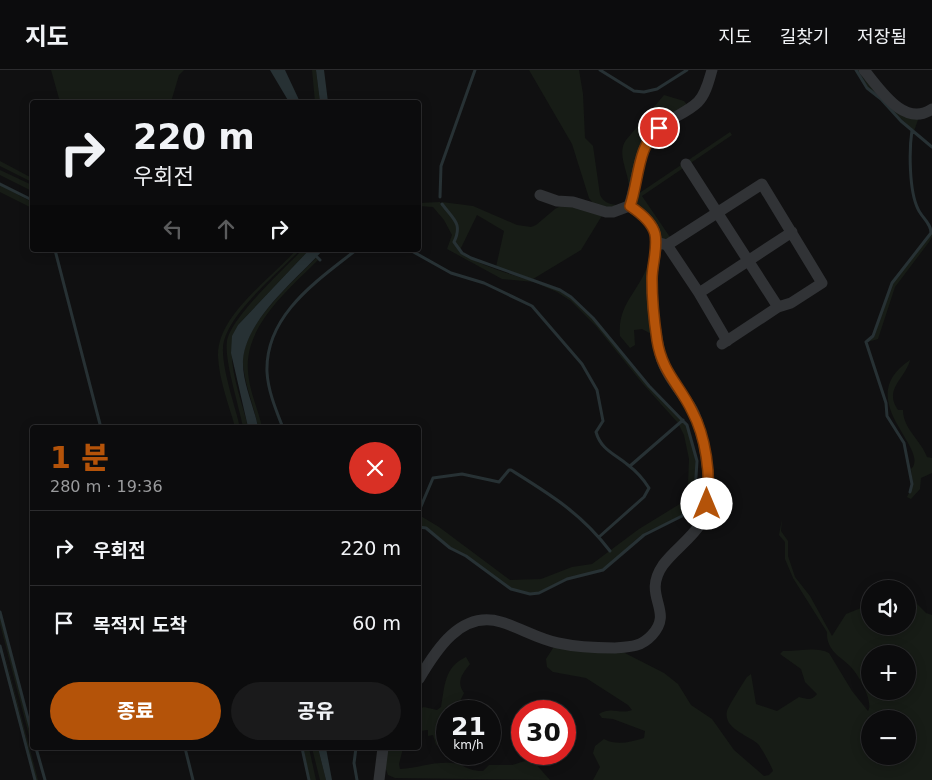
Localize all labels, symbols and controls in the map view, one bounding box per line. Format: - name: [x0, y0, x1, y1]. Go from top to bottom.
- text: 지도: [25, 23, 69, 51]
- text: 지도: [719, 26, 752, 47]
- text: 길찾기: [780, 26, 829, 47]
- text: 저장됨: [857, 26, 907, 47]
- pin: [638, 107, 680, 149]
- icon: arrive: [645, 114, 673, 142]
- text: 220 m: [133, 117, 255, 157]
- icon: right: [50, 120, 115, 185]
- text: 우회전: [133, 164, 194, 189]
- icon: left: [159, 215, 187, 243]
- icon: ahead: [212, 215, 240, 243]
- icon: right: [265, 215, 293, 243]
- text: 1 분: [50, 440, 109, 475]
- button: close: [349, 442, 401, 494]
- text: 280 m · 19:36: [50, 477, 163, 496]
- position arrow: [680, 477, 732, 529]
- icon: right: [50, 534, 78, 562]
- text: 220 m: [340, 537, 401, 559]
- text: 우회전: [93, 539, 145, 561]
- map controls: [861, 580, 916, 765]
- button: sound: [861, 580, 916, 635]
- icon: arrive: [50, 609, 78, 637]
- text: 60 m: [352, 612, 401, 634]
- text: 목적지 도착: [93, 614, 187, 636]
- button: +: [861, 645, 916, 700]
- button: 종료: [50, 682, 221, 740]
- button: 공유: [231, 682, 401, 740]
- speed limit sign: 30: [511, 700, 576, 765]
- button: −: [861, 710, 916, 765]
- text: 21: [451, 712, 486, 741]
- text: km/h: [453, 738, 484, 752]

